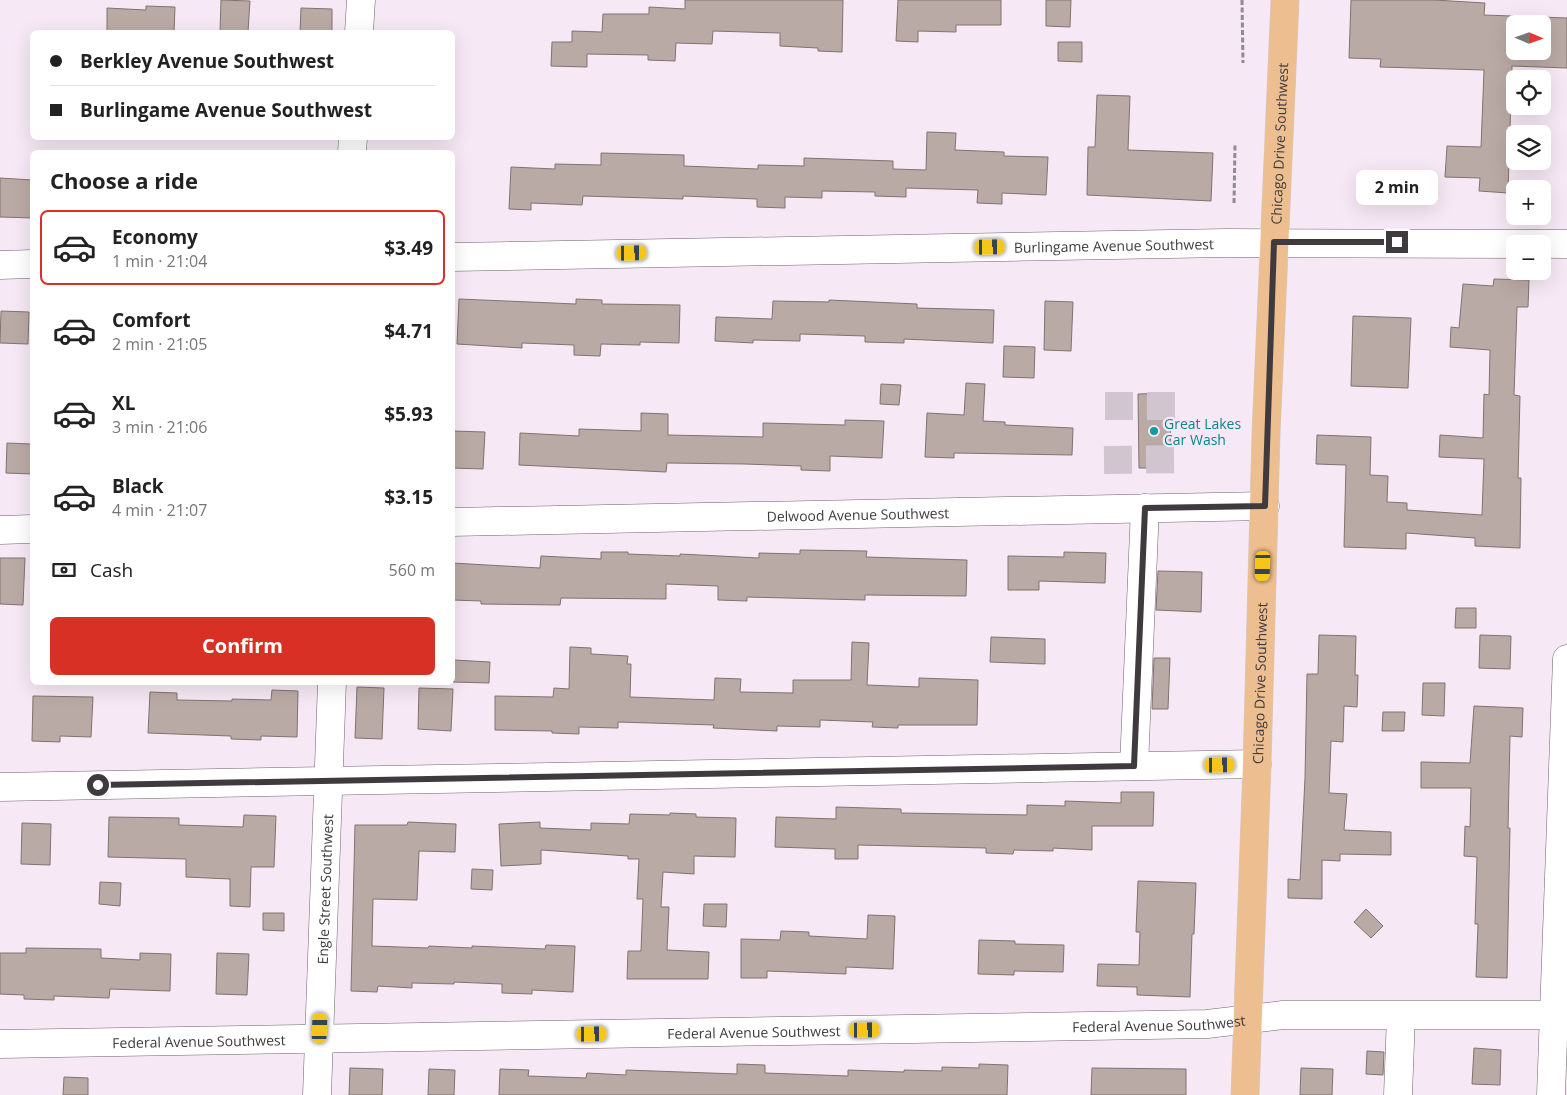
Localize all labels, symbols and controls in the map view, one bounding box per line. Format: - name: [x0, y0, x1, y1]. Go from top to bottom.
- north arrow: [1506, 15, 1551, 60]
- map controls: [1506, 15, 1551, 280]
- text: Berkley Avenue Southwest: [80, 48, 334, 74]
- street label: Chicago Drive Southwest: [1266, 62, 1292, 225]
- button: locate: [1506, 70, 1551, 115]
- text: Burlingame Avenue Southwest: [80, 97, 372, 123]
- button: layers: [1506, 125, 1551, 170]
- text: Choose a ride: [50, 165, 198, 195]
- callout: 2 min: [1356, 170, 1438, 204]
- text: 2 min: [1375, 176, 1419, 198]
- button: +: [1506, 180, 1551, 225]
- text: Economy: [112, 224, 198, 250]
- icon: car: [52, 225, 97, 270]
- route end: [1386, 231, 1408, 253]
- street label: Burlingame Avenue Southwest: [1014, 234, 1214, 256]
- text: $3.49: [384, 235, 433, 261]
- button: −: [1506, 235, 1551, 280]
- car: [974, 239, 1005, 255]
- car: [616, 245, 647, 261]
- text: 1 min · 21:04: [112, 250, 207, 272]
- text: Comfort: [112, 307, 191, 333]
- icon: car: [52, 308, 97, 353]
- text: $4.71: [384, 318, 433, 344]
- text: 2 min · 21:05: [112, 333, 207, 355]
- text: XL: [112, 390, 135, 416]
- icon: car: [52, 391, 97, 436]
- text: $5.93: [384, 401, 433, 427]
- place label: Great Lakes Car Wash: [1164, 414, 1241, 449]
- text: 3 min · 21:06: [112, 416, 207, 438]
- marker: Great Lakes Car Wash: [1148, 425, 1160, 437]
- text: Black: [112, 473, 164, 499]
- icon: car: [52, 474, 97, 519]
- text: $3.15: [384, 484, 433, 510]
- text: 4 min · 21:07: [112, 499, 207, 521]
- street label: Delwood Avenue Southwest: [766, 503, 949, 525]
- car: [1254, 551, 1271, 581]
- icon: cash: [50, 556, 78, 584]
- text: Cash: [90, 557, 133, 583]
- text: 560 m: [389, 559, 435, 581]
- street label: Chicago Drive Southwest: [1248, 602, 1271, 764]
- button: Confirm: [50, 617, 435, 675]
- car: [1204, 757, 1235, 773]
- route start: [87, 774, 109, 796]
- street label: Engle Street Southwest: [312, 814, 337, 965]
- street label: Federal Avenue Southwest: [1072, 1010, 1246, 1036]
- car: [311, 1013, 328, 1043]
- street label: Federal Avenue Southwest: [667, 1021, 841, 1042]
- car: [849, 1022, 880, 1038]
- car: [576, 1026, 607, 1042]
- street label: Federal Avenue Southwest: [112, 1030, 286, 1052]

